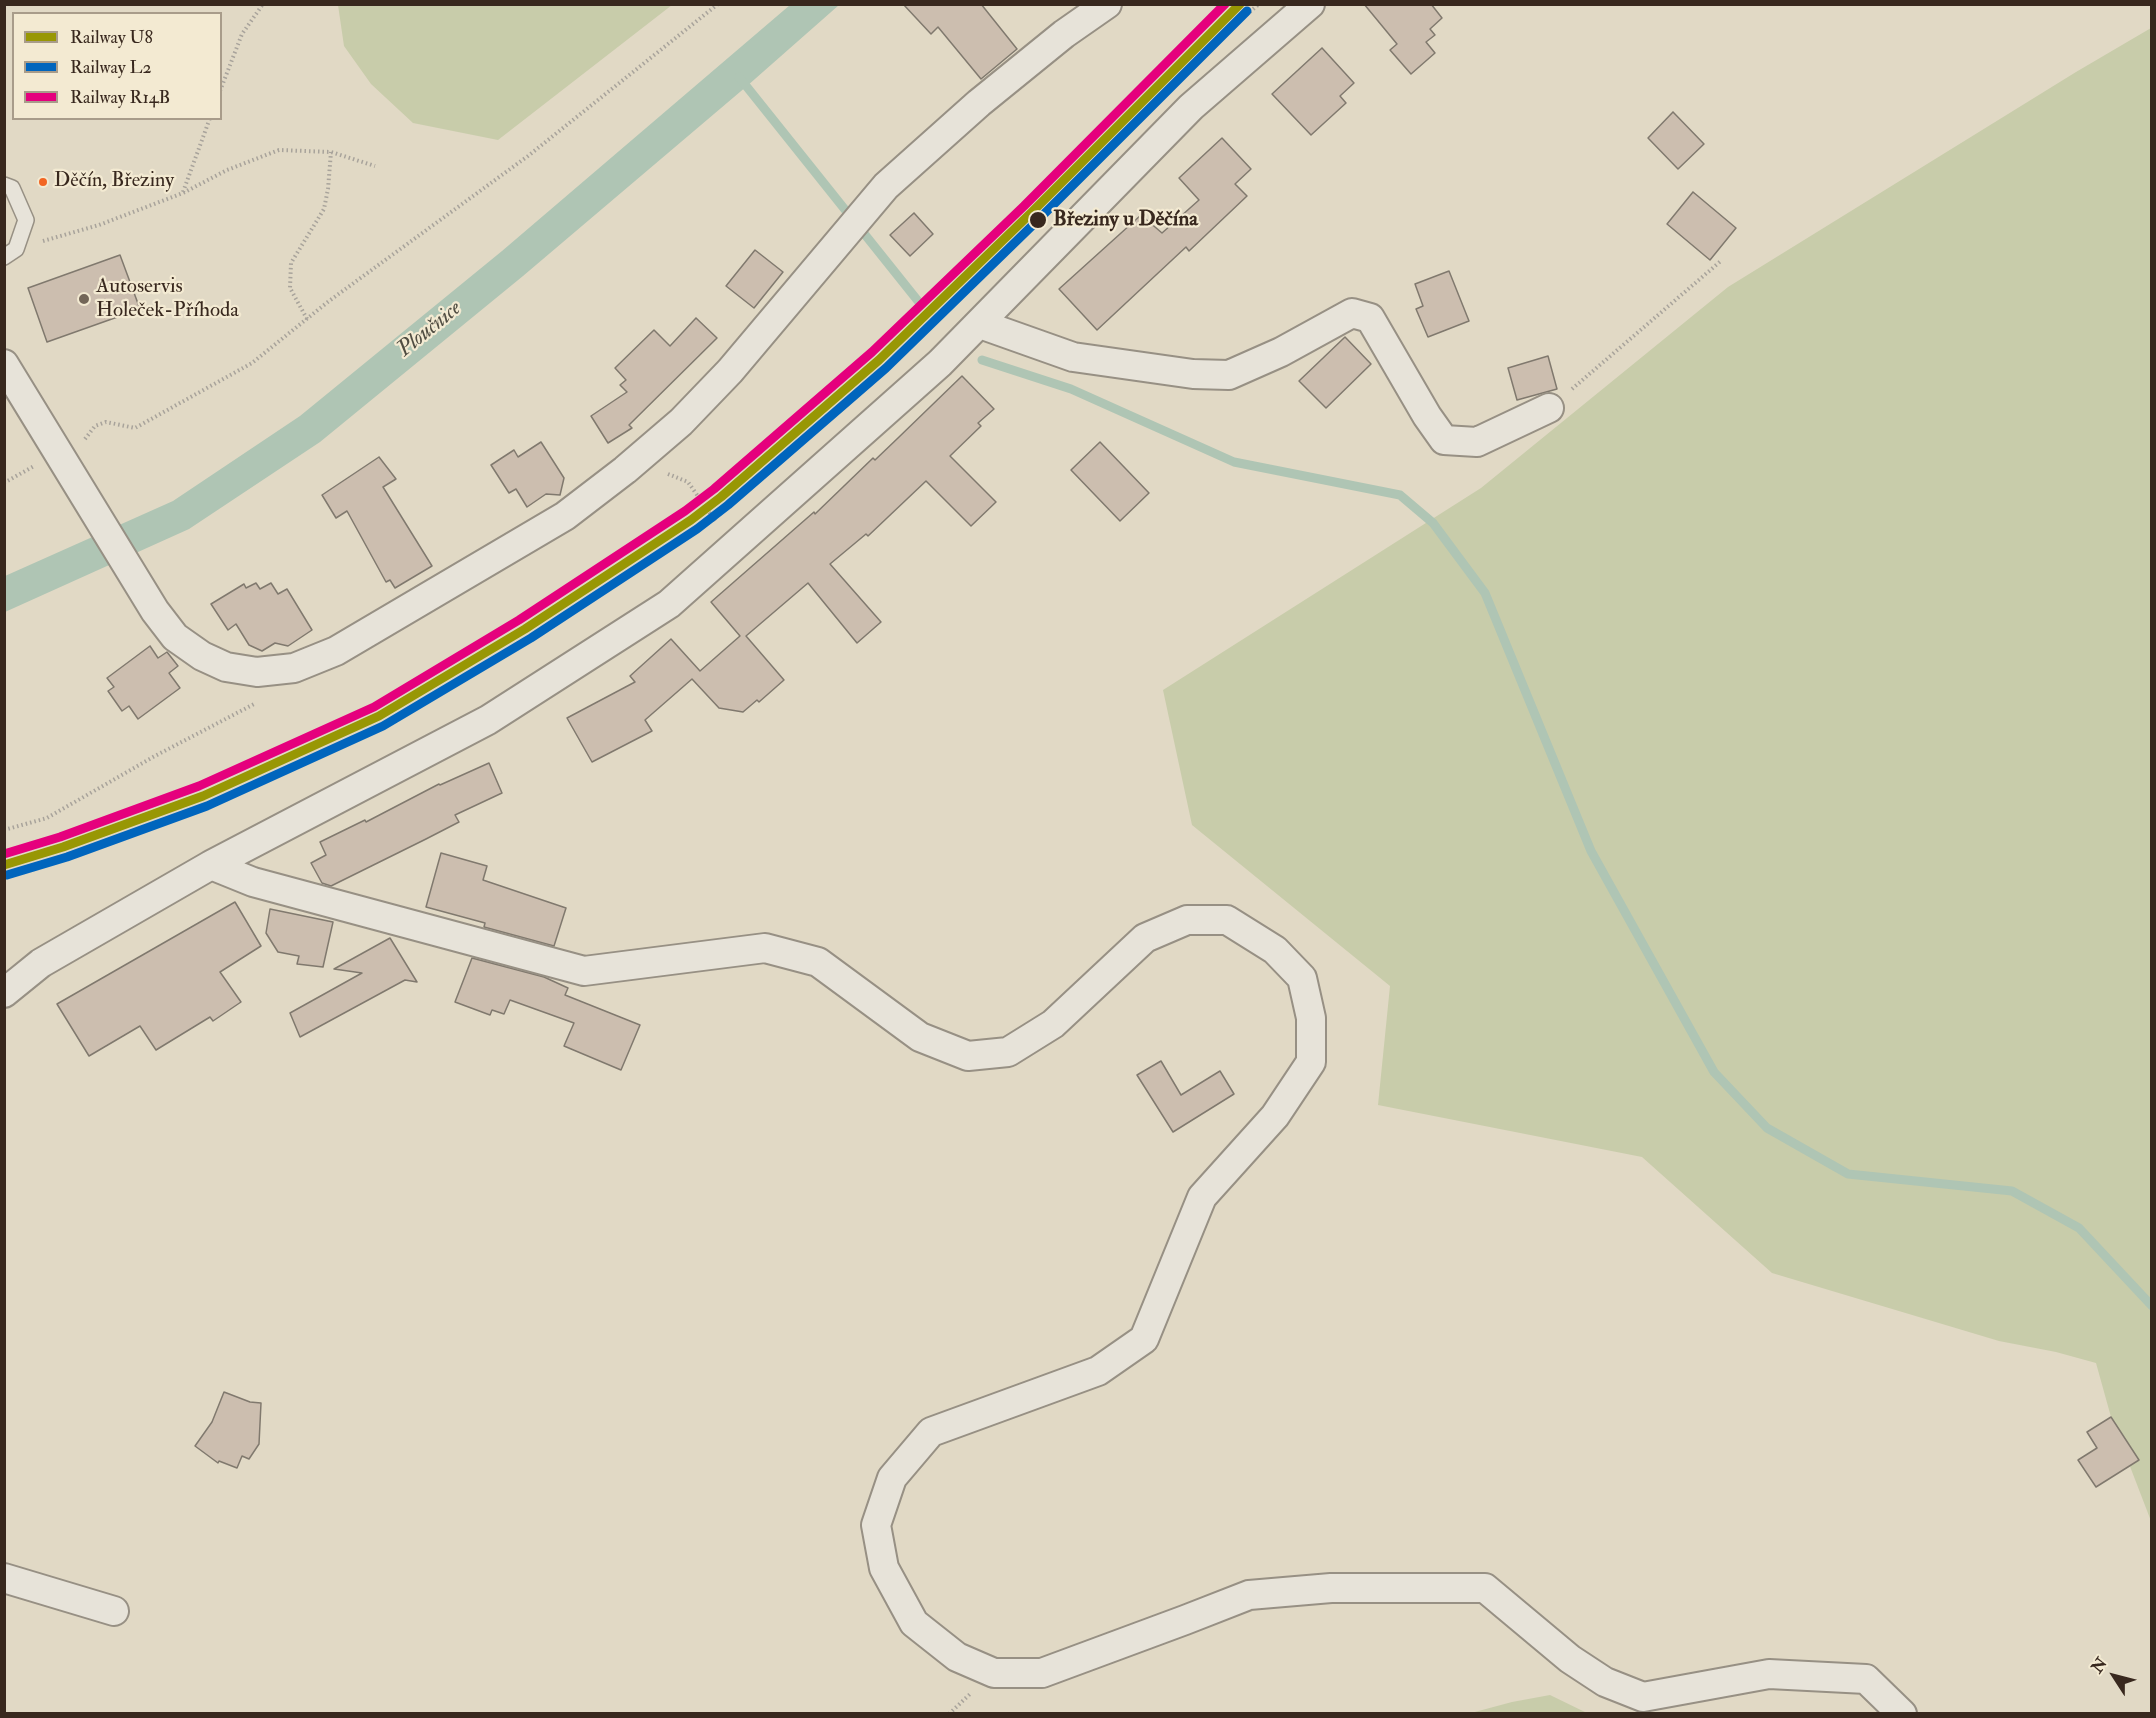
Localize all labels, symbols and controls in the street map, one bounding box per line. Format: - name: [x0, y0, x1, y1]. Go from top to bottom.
- legend: [12, 12, 222, 120]
- text: Railway U8: [70, 26, 153, 49]
- text: Railway L2: [70, 56, 152, 79]
- text: Railway R14B: [70, 86, 170, 109]
- place label: Děčín, Březiny: [54, 170, 174, 194]
- marker: Děčín, Březiny: [37, 176, 49, 188]
- place label: Březiny u Děčína: [1053, 207, 1198, 233]
- marker: Březiny u Děčína: [1028, 210, 1048, 230]
- place label: Autoservis Holeček-Příhoda: [96, 274, 239, 324]
- marker: Autoservis Holeček-Příhoda: [77, 292, 91, 306]
- water label: Ploučnice: [393, 296, 467, 364]
- north arrow: [2084, 1646, 2144, 1706]
- text: N: [2087, 1654, 2112, 1677]

